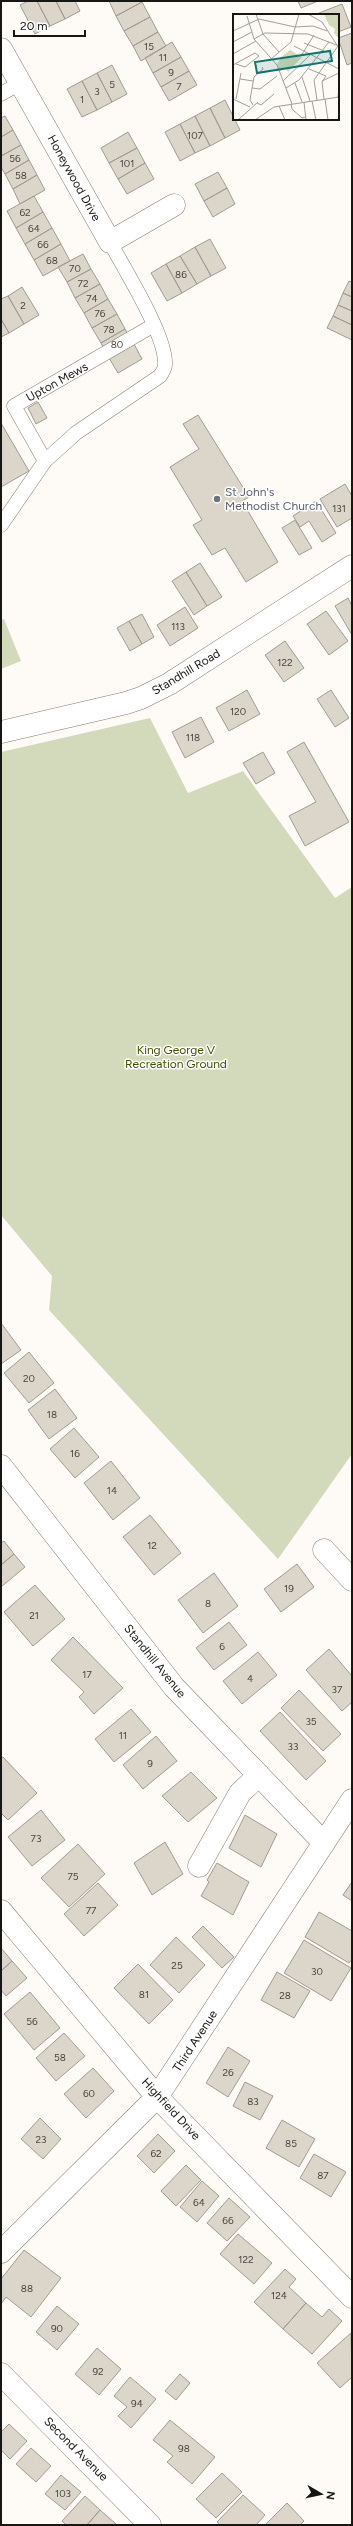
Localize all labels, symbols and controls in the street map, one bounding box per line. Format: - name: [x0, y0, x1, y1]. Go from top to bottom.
- scale bar: [14, 12, 85, 38]
- inset map: [233, 14, 339, 120]
- text: 20 m: [20, 19, 48, 33]
- house number: 15: [144, 40, 154, 53]
- house number: 11: [159, 51, 167, 64]
- house number: 9: [168, 66, 174, 79]
- house number: 5: [109, 78, 115, 91]
- house number: 7: [176, 80, 182, 93]
- house number: 3: [94, 85, 100, 98]
- house number: 1: [80, 93, 84, 106]
- house number: 107: [187, 129, 204, 142]
- street label: Honeywood Drive: [45, 132, 104, 224]
- house number: 56: [9, 152, 21, 165]
- house number: 101: [120, 157, 134, 170]
- house number: 58: [15, 169, 27, 182]
- house number: 62: [19, 206, 31, 219]
- house number: 64: [28, 222, 40, 235]
- house number: 66: [37, 238, 49, 251]
- house number: 68: [46, 254, 58, 267]
- house number: 70: [69, 262, 81, 275]
- house number: 86: [175, 268, 187, 281]
- house number: 72: [78, 277, 88, 290]
- house number: 74: [86, 292, 98, 305]
- house number: 2: [20, 299, 26, 312]
- house number: 76: [94, 307, 106, 320]
- house number: 78: [103, 323, 115, 336]
- house number: 80: [111, 338, 123, 351]
- street label: Upton Mews: [24, 359, 91, 405]
- place label: St John's Methodist Church: [225, 485, 322, 513]
- marker: St John's Methodist Church: [212, 494, 222, 504]
- house number: 131: [332, 502, 346, 515]
- house number: 113: [171, 620, 185, 633]
- street label: Standhill Road: [149, 646, 223, 698]
- house number: 122: [277, 656, 293, 669]
- house number: 120: [230, 705, 246, 718]
- house number: 118: [186, 731, 200, 744]
- park label: King George V Recreation Ground: [125, 1043, 227, 1071]
- house number: 20: [23, 1372, 35, 1385]
- house number: 18: [47, 1408, 57, 1421]
- house number: 16: [70, 1447, 80, 1460]
- house number: 14: [107, 1484, 117, 1497]
- house number: 12: [147, 1539, 157, 1552]
- house number: 19: [284, 1582, 294, 1595]
- house number: 8: [205, 1597, 211, 1610]
- house number: 21: [29, 1609, 39, 1622]
- street label: Standhill Avenue: [121, 1622, 189, 1701]
- house number: 6: [219, 1640, 225, 1653]
- house number: 17: [82, 1668, 92, 1681]
- house number: 4: [247, 1672, 253, 1685]
- house number: 37: [332, 1683, 343, 1696]
- house number: 35: [305, 1715, 317, 1728]
- house number: 11: [119, 1729, 127, 1742]
- house number: 33: [288, 1740, 298, 1753]
- house number: 9: [147, 1757, 153, 1770]
- house number: 73: [31, 1832, 41, 1845]
- house number: 75: [67, 1870, 79, 1883]
- house number: 77: [86, 1904, 97, 1917]
- house number: 25: [171, 1959, 183, 1972]
- house number: 30: [311, 1965, 323, 1978]
- house number: 81: [139, 1988, 149, 2001]
- house number: 28: [279, 1989, 291, 2002]
- street label: Third Avenue: [170, 2007, 220, 2074]
- house number: 56: [26, 2015, 38, 2028]
- house number: 58: [54, 2051, 66, 2064]
- house number: 26: [222, 2066, 234, 2079]
- street label: Highfield Drive: [139, 2075, 204, 2143]
- house number: 60: [83, 2087, 95, 2100]
- house number: 83: [247, 2095, 259, 2108]
- house number: 23: [35, 2133, 47, 2146]
- house number: 85: [285, 2137, 297, 2150]
- house number: 62: [150, 2147, 162, 2160]
- house number: 87: [317, 2169, 329, 2182]
- house number: 64: [193, 2196, 205, 2209]
- house number: 66: [222, 2214, 234, 2227]
- house number: 122: [238, 2253, 254, 2266]
- house number: 88: [21, 2282, 33, 2295]
- house number: 124: [271, 2289, 287, 2302]
- house number: 90: [51, 2322, 63, 2335]
- house number: 92: [92, 2365, 104, 2378]
- house number: 94: [131, 2397, 143, 2410]
- street label: Second Avenue: [41, 2414, 111, 2484]
- house number: 98: [178, 2442, 190, 2455]
- north arrow: [301, 2474, 341, 2514]
- house number: 103: [55, 2487, 71, 2500]
- text: N: [323, 2490, 337, 2501]

